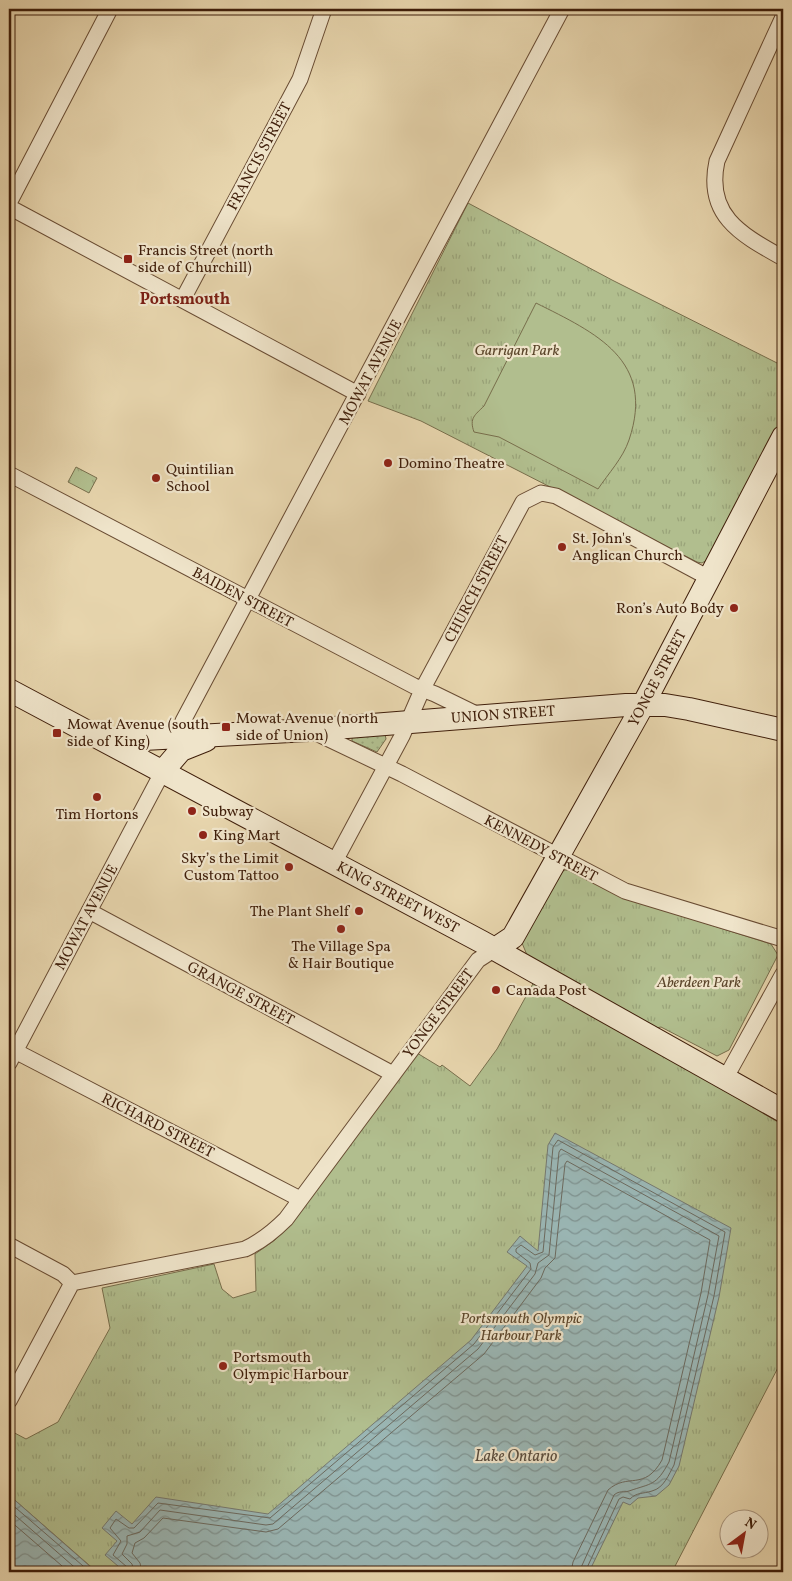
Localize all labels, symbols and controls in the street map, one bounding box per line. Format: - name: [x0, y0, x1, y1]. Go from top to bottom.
- street label: FRANCIS STREET: [223, 99, 298, 214]
- place label: Francis Street (north side of Churchill): [138, 241, 273, 279]
- marker: Francis Street (north side of Churchill): [122, 253, 134, 265]
- district label: Portsmouth: [140, 289, 230, 311]
- street label: MOWAT AVENUE: [335, 316, 408, 429]
- park label: Garrigan Park: [475, 341, 559, 362]
- place label: Domino Theatre: [398, 454, 505, 475]
- marker: Domino Theatre: [382, 457, 394, 469]
- place label: Quintilian School: [166, 460, 234, 498]
- marker: Quintilian School: [150, 472, 162, 484]
- place label: St. John's Anglican Church: [572, 529, 683, 567]
- street label: CHURCH STREET: [440, 532, 514, 647]
- marker: St. John's Anglican Church: [556, 541, 568, 553]
- street label: BAIDEN STREET: [188, 563, 297, 634]
- place label: Ron’s Auto Body: [616, 599, 724, 620]
- marker: Ron’s Auto Body: [728, 602, 740, 614]
- street label: YONGE STREET: [624, 626, 693, 731]
- street label: UNION STREET: [450, 701, 556, 730]
- place label: Mowat Avenue (north side of Union): [236, 709, 379, 747]
- place label: Mowat Avenue (south side of King): [67, 715, 209, 753]
- marker: Mowat Avenue (north side of Union): [220, 721, 232, 733]
- marker: Mowat Avenue (south side of King): [51, 727, 63, 739]
- marker: Tim Hortons: [91, 791, 103, 803]
- place label: Subway: [202, 802, 254, 823]
- place label: Tim Hortons: [56, 805, 138, 826]
- marker: Subway: [186, 805, 198, 817]
- street label: KENNEDY STREET: [480, 811, 601, 888]
- place label: King Mart: [213, 826, 280, 847]
- marker: King Mart: [197, 829, 209, 841]
- place label: Sky’s the Limit Custom Tattoo: [181, 849, 279, 887]
- street label: KING STREET WEST: [332, 857, 462, 940]
- street label: MOWAT AVENUE: [51, 861, 124, 974]
- marker: Sky’s the Limit Custom Tattoo: [283, 861, 295, 873]
- place label: The Plant Shelf: [250, 902, 351, 923]
- marker: The Plant Shelf: [353, 905, 365, 917]
- marker: The Village Spa & Hair Boutique: [335, 923, 347, 935]
- place label: The Village Spa & Hair Boutique: [288, 937, 394, 975]
- street label: GRANGE STREET: [183, 957, 298, 1032]
- street label: YONGE STREET: [399, 965, 480, 1063]
- park label: Aberdeen Park: [656, 973, 741, 994]
- place label: Canada Post: [506, 981, 587, 1002]
- marker: Canada Post: [490, 984, 502, 996]
- street label: RICHARD STREET: [97, 1089, 218, 1164]
- park label: Portsmouth Olympic Harbour Park: [460, 1309, 582, 1347]
- place label: Portsmouth Olympic Harbour: [233, 1348, 349, 1386]
- marker: Portsmouth Olympic Harbour: [217, 1360, 229, 1372]
- water label: Lake Ontario: [475, 1446, 558, 1468]
- north arrow: [720, 1508, 770, 1558]
- text: N: [741, 1513, 759, 1535]

